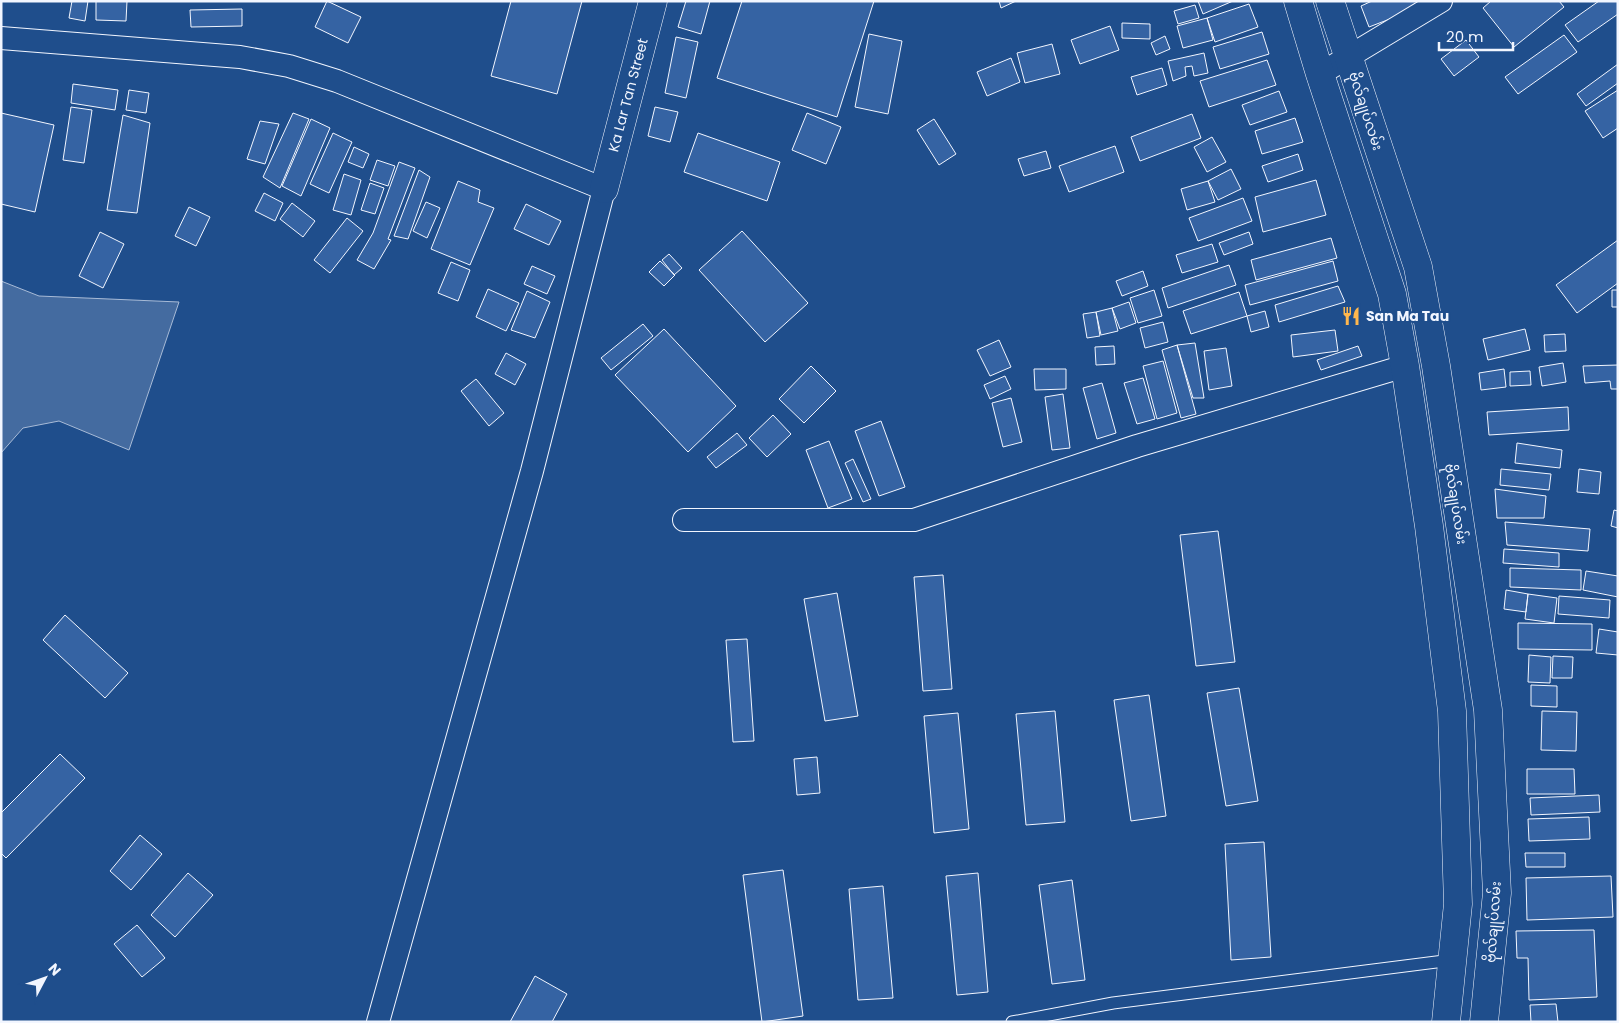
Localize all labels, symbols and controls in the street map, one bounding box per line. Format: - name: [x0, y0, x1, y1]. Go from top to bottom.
- scale bar: [1439, 20, 1513, 52]
- text: 20 m: [1446, 26, 1484, 47]
- street label: Ka Lar Tan Street: [603, 36, 653, 154]
- street label: ဗိုလ်ချုပ်လမ်း: [1342, 69, 1388, 153]
- restaurant icon: San Ma Tau: [1340, 305, 1362, 327]
- place label: San Ma Tau: [1366, 306, 1449, 326]
- street label: ဗိုလ်ချုပ်လမ်း: [1438, 462, 1472, 546]
- street label: ဗိုလ်ချုပ်လမ်း: [1480, 881, 1508, 963]
- north arrow: [20, 953, 70, 1003]
- text: N: [44, 959, 66, 980]

